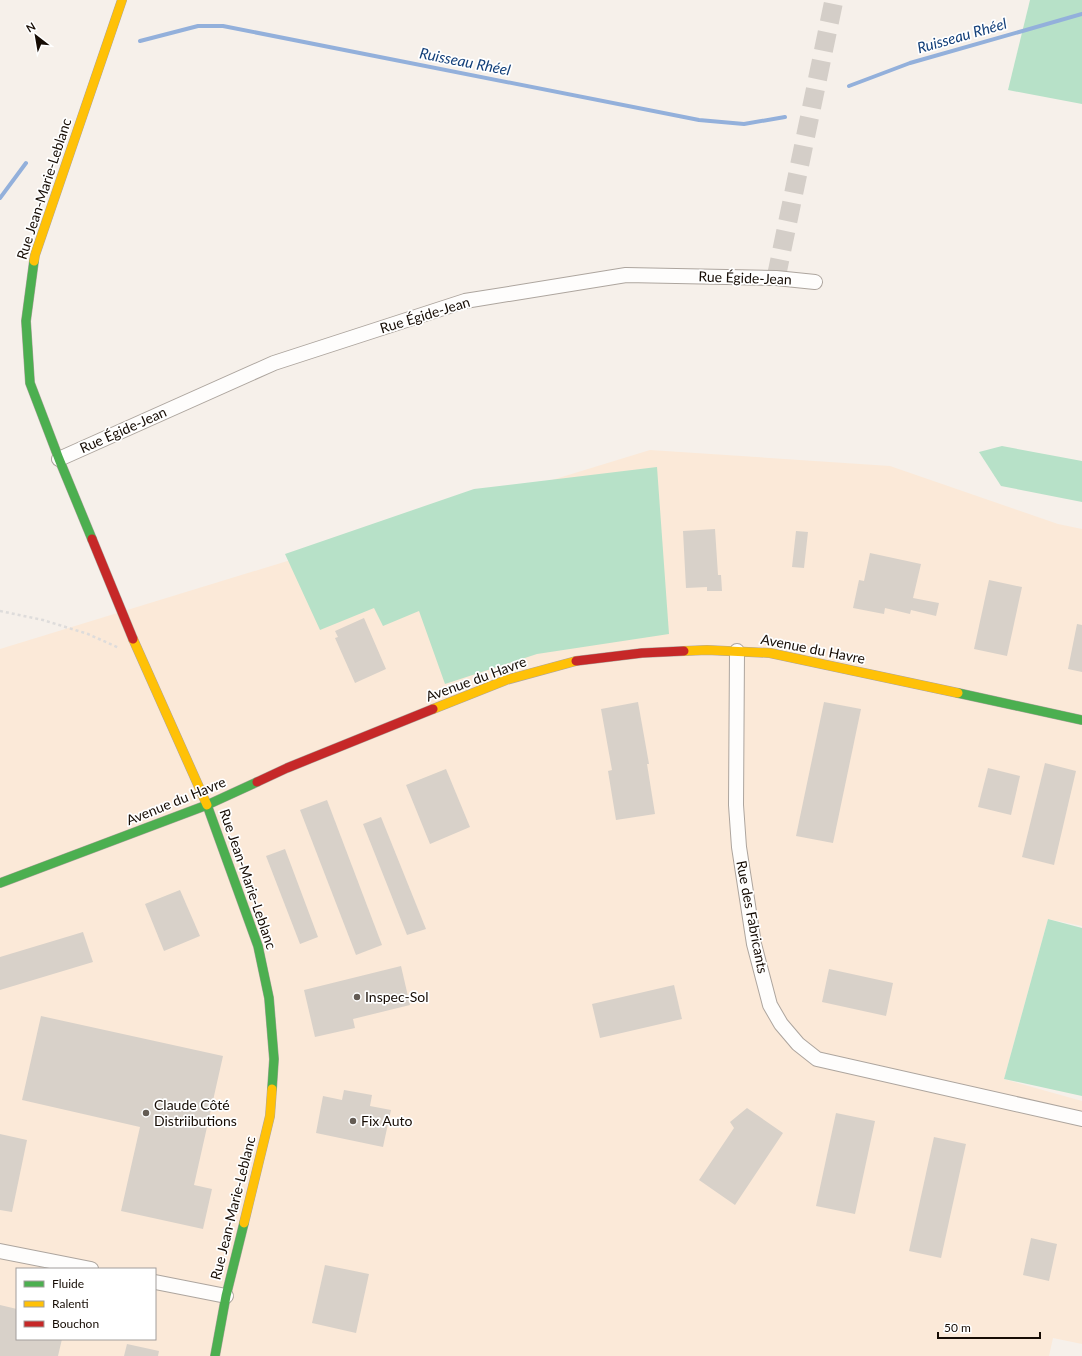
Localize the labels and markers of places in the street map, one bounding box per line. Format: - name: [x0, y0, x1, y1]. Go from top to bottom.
- place label: Inspec-Sol: [365, 988, 429, 1005]
- marker: Inspec-Sol: [352, 992, 362, 1002]
- place label: Claude Côté Distriibutions: [154, 1096, 237, 1129]
- marker: Claude Côté Distriibutions: [141, 1108, 151, 1118]
- place label: Fix Auto: [361, 1112, 412, 1129]
- marker: Fix Auto: [348, 1116, 358, 1126]

